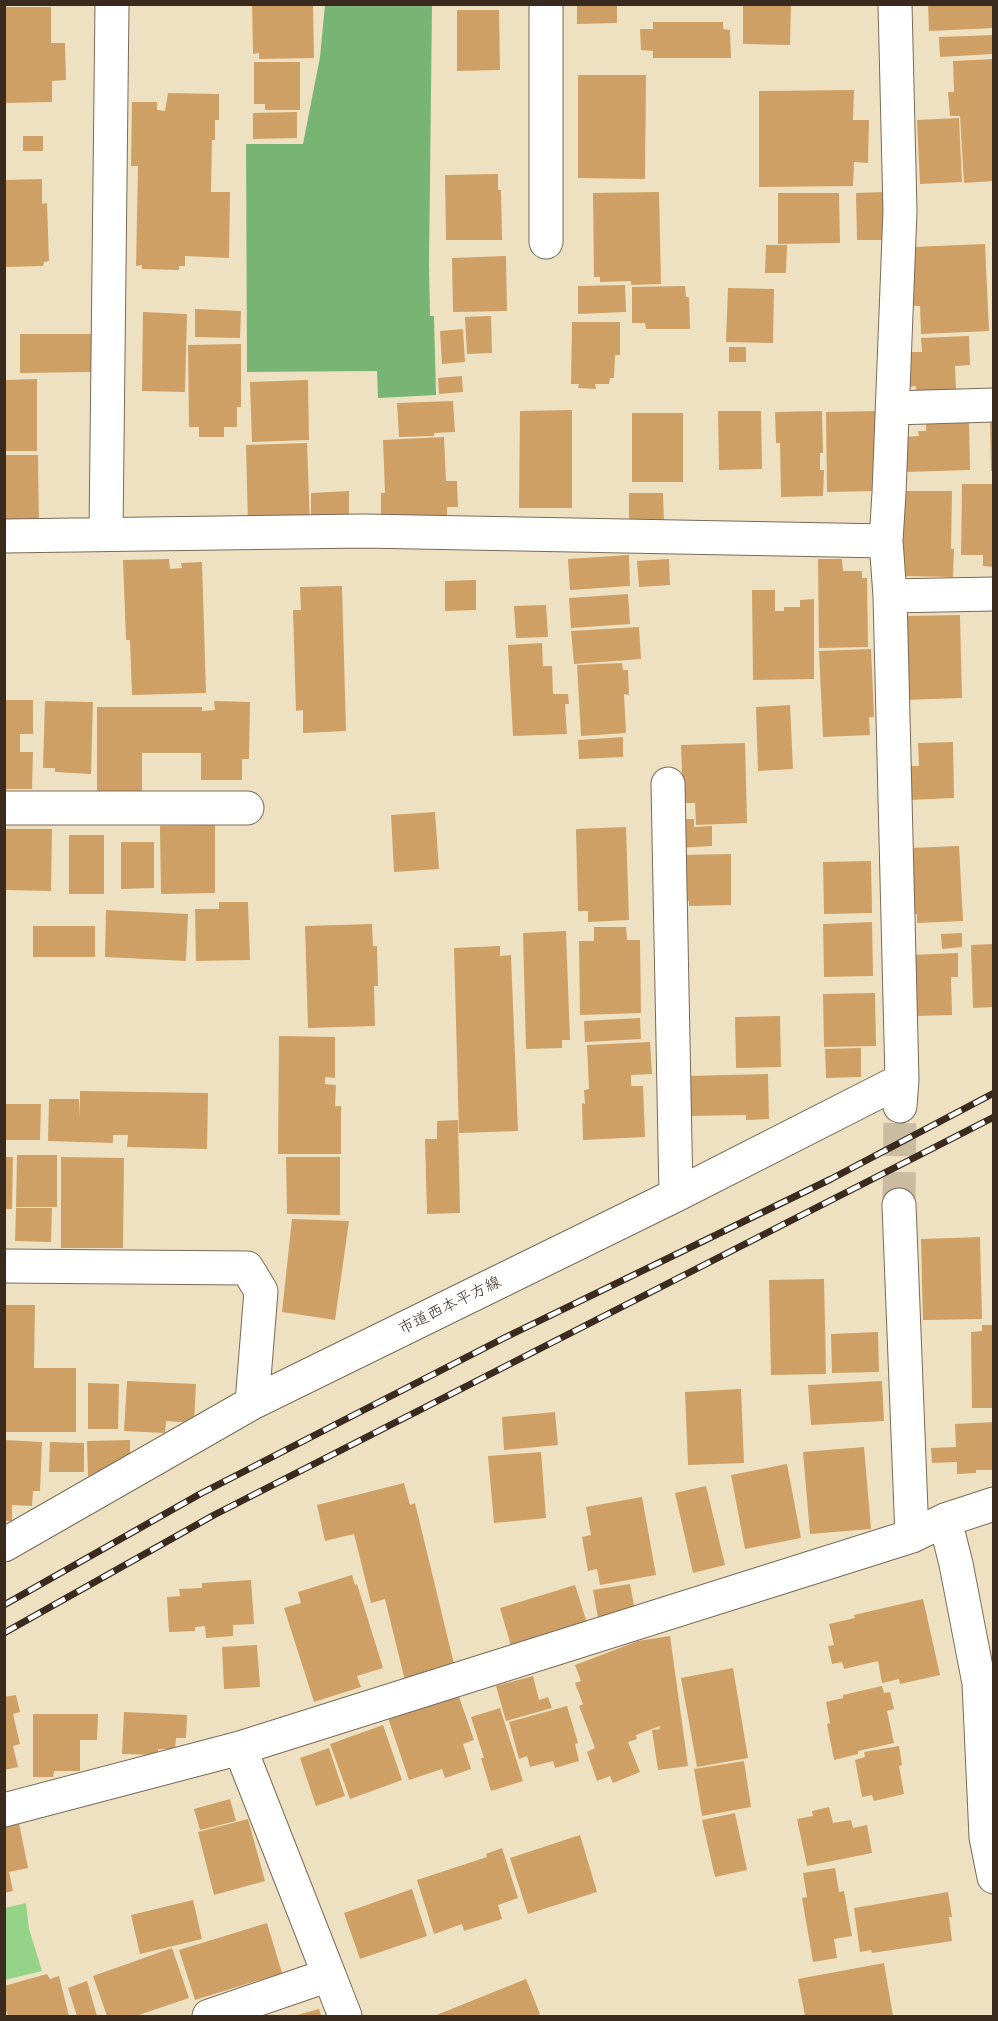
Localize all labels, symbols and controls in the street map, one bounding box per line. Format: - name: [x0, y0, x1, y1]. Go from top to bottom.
- street label: 市道西本平方線: [395, 1273, 505, 1339]

